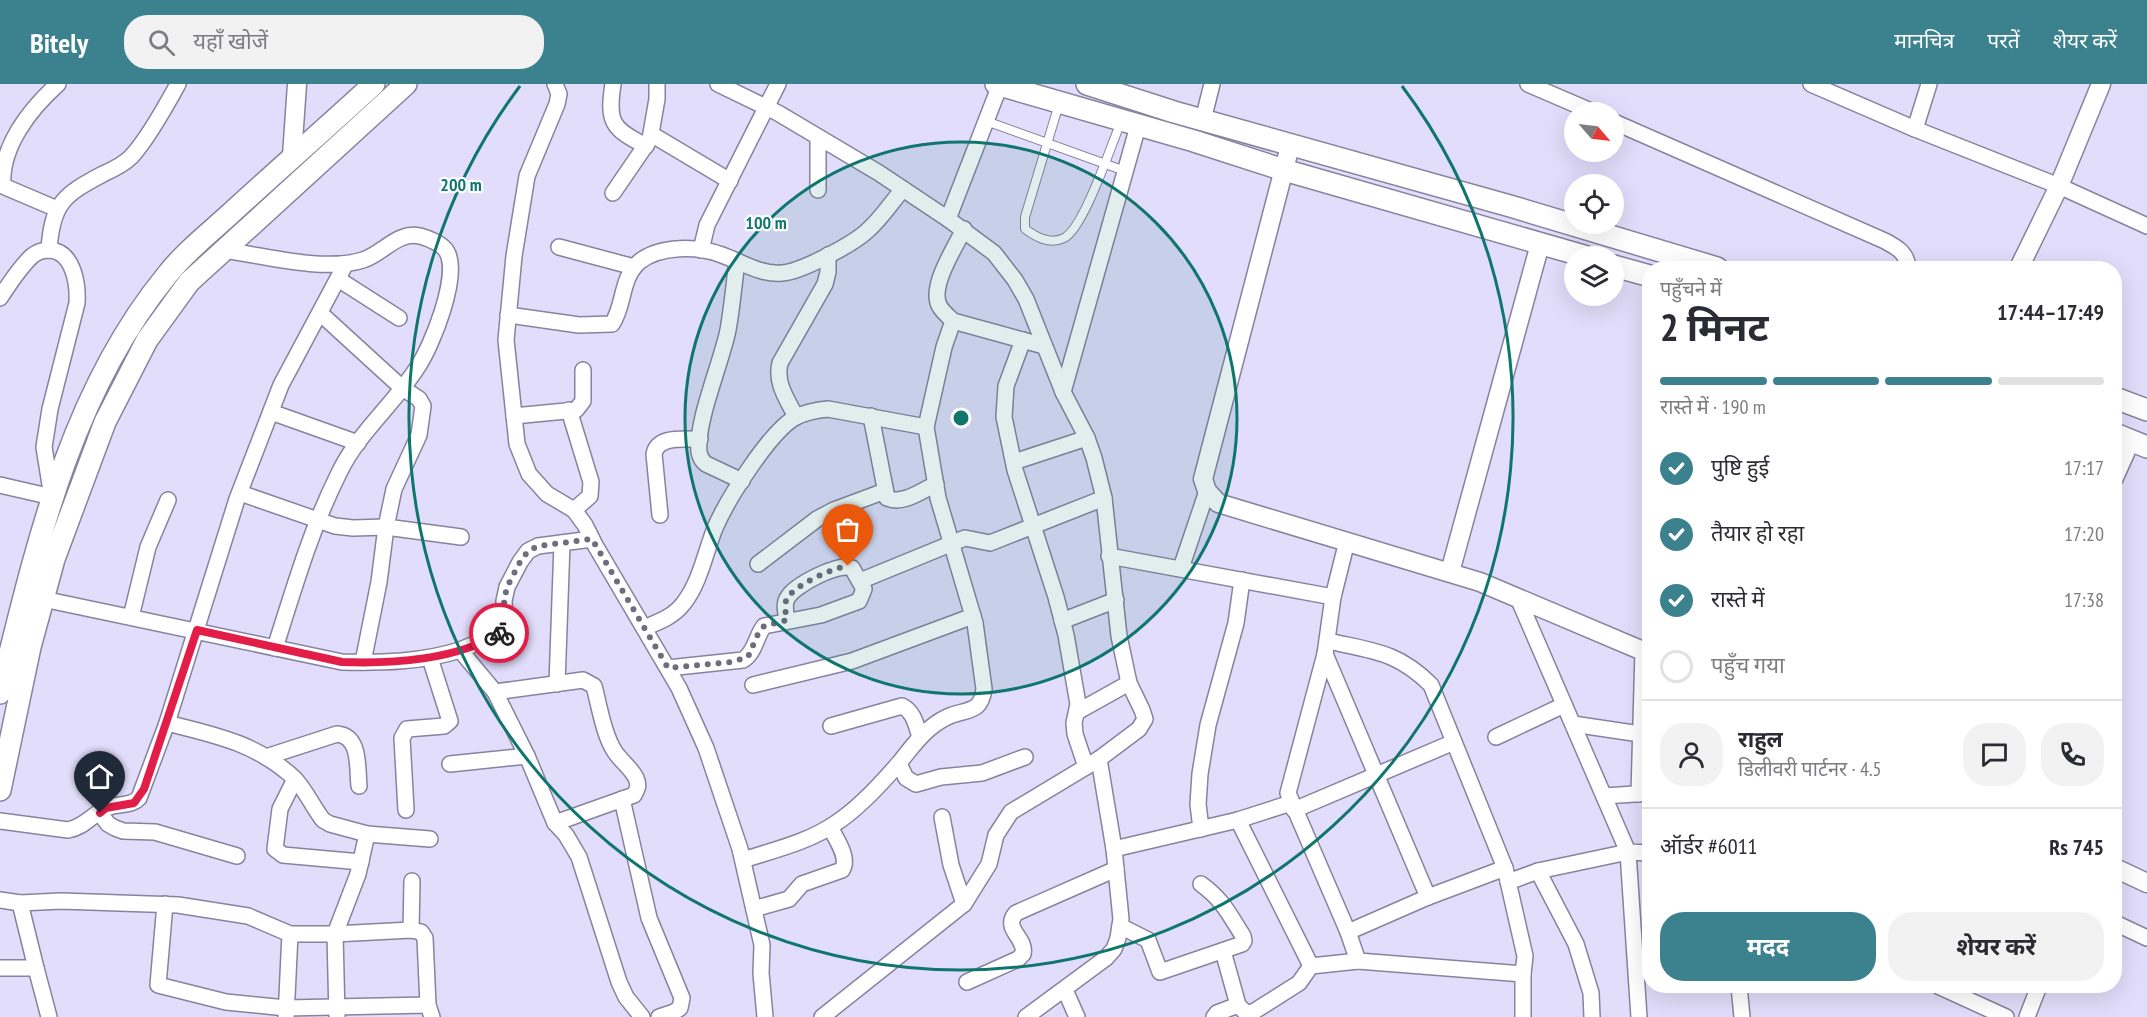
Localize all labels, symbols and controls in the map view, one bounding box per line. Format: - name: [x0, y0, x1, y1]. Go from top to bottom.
- search box: [124, 15, 544, 69]
- text: Bitely: [30, 24, 88, 61]
- icon: search: [145, 26, 178, 59]
- text: यहाँ खोजें: [193, 27, 268, 55]
- text: मानचित्र: [1894, 27, 1954, 54]
- text: परतें: [1987, 27, 2020, 54]
- text: शेयर करें: [2053, 27, 2117, 54]
- north arrow: [1564, 102, 1624, 162]
- map controls: [1564, 102, 1624, 306]
- text: 200 m: [440, 173, 482, 196]
- button: locate: [1564, 174, 1624, 234]
- text: 100 m: [745, 211, 787, 234]
- button: layers: [1564, 246, 1624, 306]
- text: पहुँचने में: [1660, 276, 1722, 302]
- text: 17:44–17:49: [1997, 298, 2104, 326]
- text: 2 मिनट: [1660, 301, 1769, 352]
- text: रास्ते में · 190 m: [1660, 394, 1766, 420]
- centre of rings: [951, 408, 971, 428]
- icon: check: [1660, 452, 1693, 485]
- text: पुष्टि हुई: [1711, 453, 1769, 481]
- text: 17:17: [2064, 455, 2104, 481]
- pin: [822, 504, 873, 566]
- icon: bag: [831, 513, 864, 546]
- icon: check: [1660, 518, 1693, 551]
- text: तैयार हो रहा: [1711, 519, 1804, 547]
- text: 17:20: [2064, 521, 2104, 547]
- icon: check: [1660, 584, 1693, 617]
- text: रास्ते में: [1711, 585, 1765, 613]
- text: 17:38: [2064, 587, 2104, 613]
- courier: [469, 603, 529, 663]
- icon: bike: [483, 617, 516, 650]
- text: पहुँच गया: [1711, 651, 1785, 679]
- button: person: [1660, 723, 1723, 786]
- button: chat: [1963, 723, 2026, 786]
- button: phone: [2041, 723, 2104, 786]
- text: राहुल: [1738, 725, 1783, 753]
- pin: [74, 751, 125, 813]
- text: डिलीवरी पार्टनर · 4.5: [1738, 756, 1882, 782]
- icon: home: [83, 760, 116, 793]
- text: ऑर्डर #6011: [1660, 832, 1757, 860]
- text: Rs 745: [2049, 833, 2104, 861]
- button: मदद: [1660, 912, 1876, 981]
- button: शेयर करें: [1888, 912, 2104, 981]

